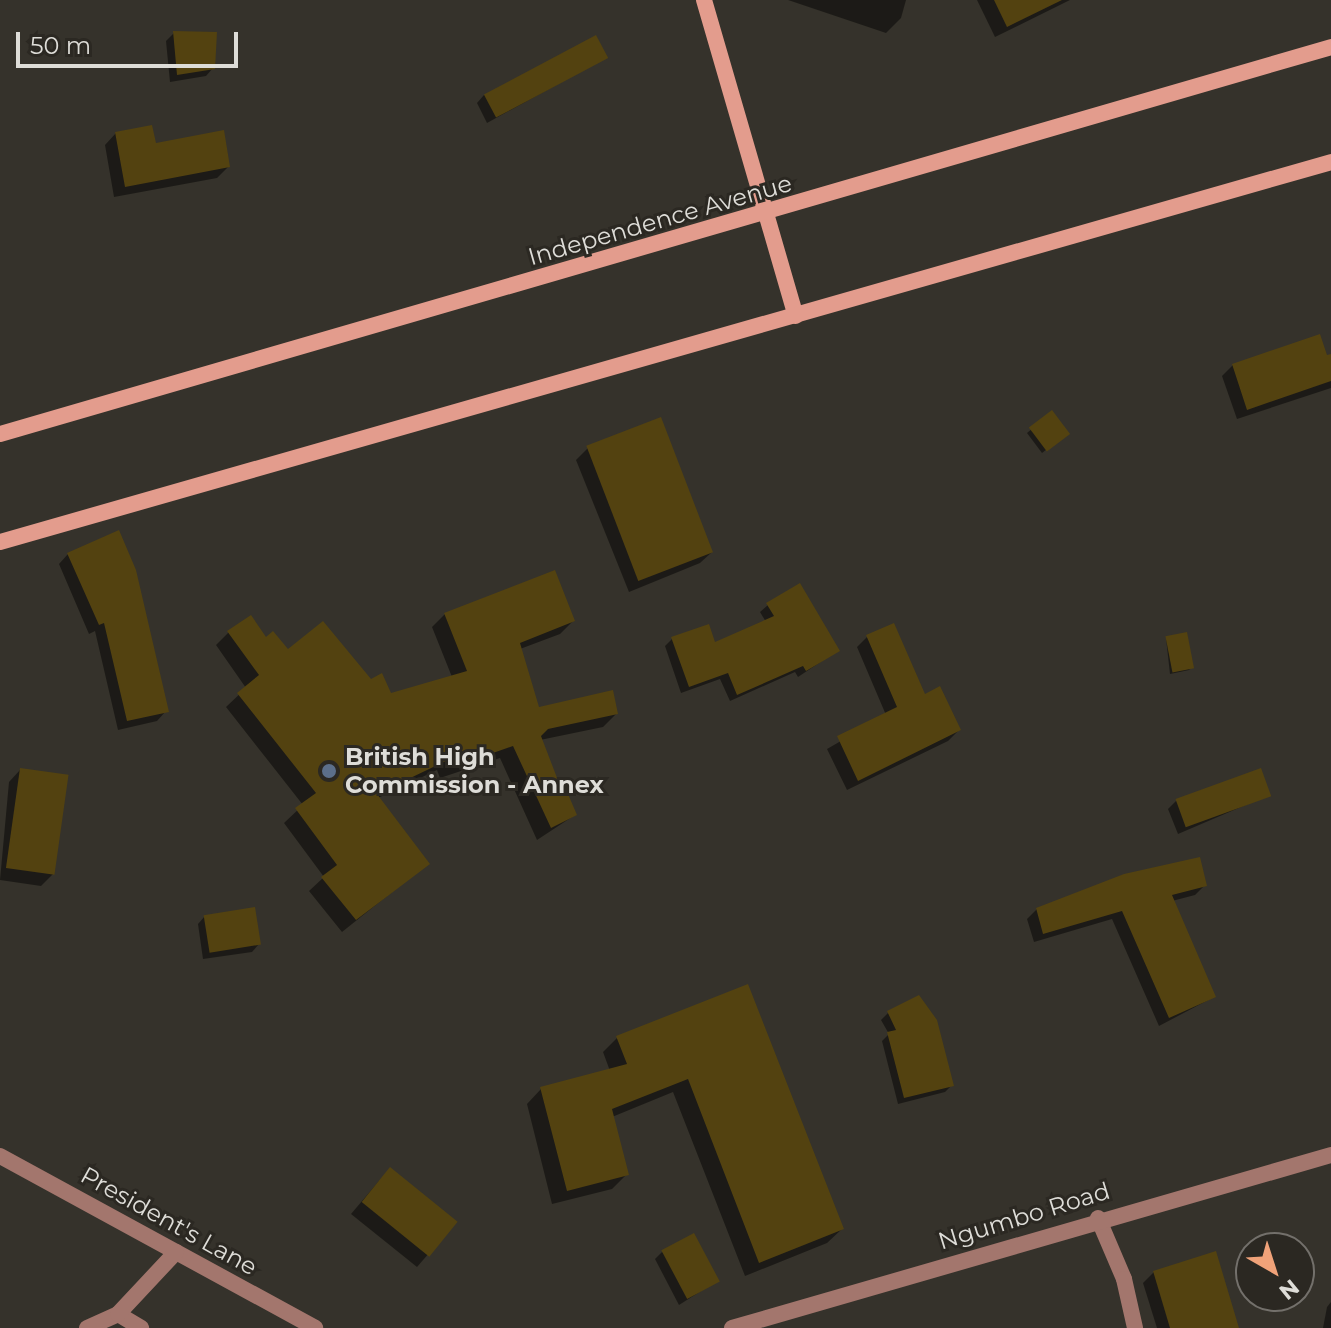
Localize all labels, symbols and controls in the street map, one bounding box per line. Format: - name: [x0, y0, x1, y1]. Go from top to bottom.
- scale bar: [20, 16, 242, 66]
- text: 50 m: [30, 31, 91, 60]
- street label: Independence Avenue: [525, 169, 795, 271]
- place label: British High Commission - Annex: [345, 743, 604, 799]
- marker: British High Commission - Annex: [320, 762, 338, 780]
- street label: President's Lane: [76, 1161, 262, 1281]
- street label: Ngumbo Road: [935, 1176, 1113, 1256]
- north arrow: [1235, 1232, 1315, 1312]
- text: N: [1274, 1273, 1305, 1306]

